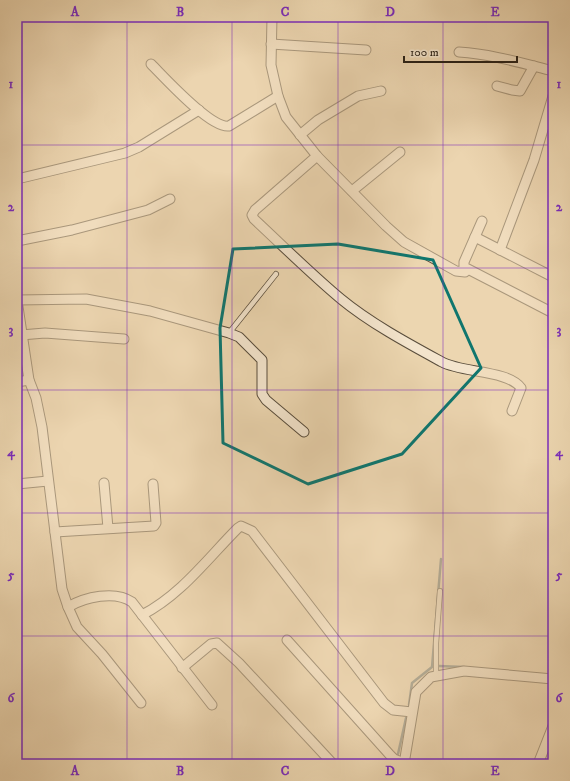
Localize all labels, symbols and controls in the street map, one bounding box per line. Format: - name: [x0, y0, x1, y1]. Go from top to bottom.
- text: A: [70, 4, 80, 20]
- text: B: [176, 4, 184, 20]
- text: C: [281, 4, 290, 20]
- text: D: [385, 4, 395, 20]
- text: E: [490, 4, 500, 20]
- scale bar: [404, 38, 517, 64]
- text: 100 m: [410, 45, 439, 60]
- text: 1: [9, 76, 14, 92]
- text: 1: [557, 76, 562, 92]
- text: 2: [8, 199, 15, 215]
- text: 2: [556, 199, 563, 215]
- text: 3: [9, 322, 14, 338]
- text: 3: [557, 322, 562, 338]
- text: 4: [6, 444, 15, 461]
- text: 4: [554, 444, 563, 461]
- text: 5: [7, 567, 15, 583]
- text: 5: [555, 567, 563, 583]
- text: 6: [8, 690, 16, 706]
- text: 6: [556, 690, 564, 706]
- text: A: [70, 763, 80, 779]
- text: B: [176, 763, 184, 779]
- text: C: [281, 763, 290, 779]
- text: D: [385, 763, 395, 779]
- text: E: [490, 763, 500, 779]

